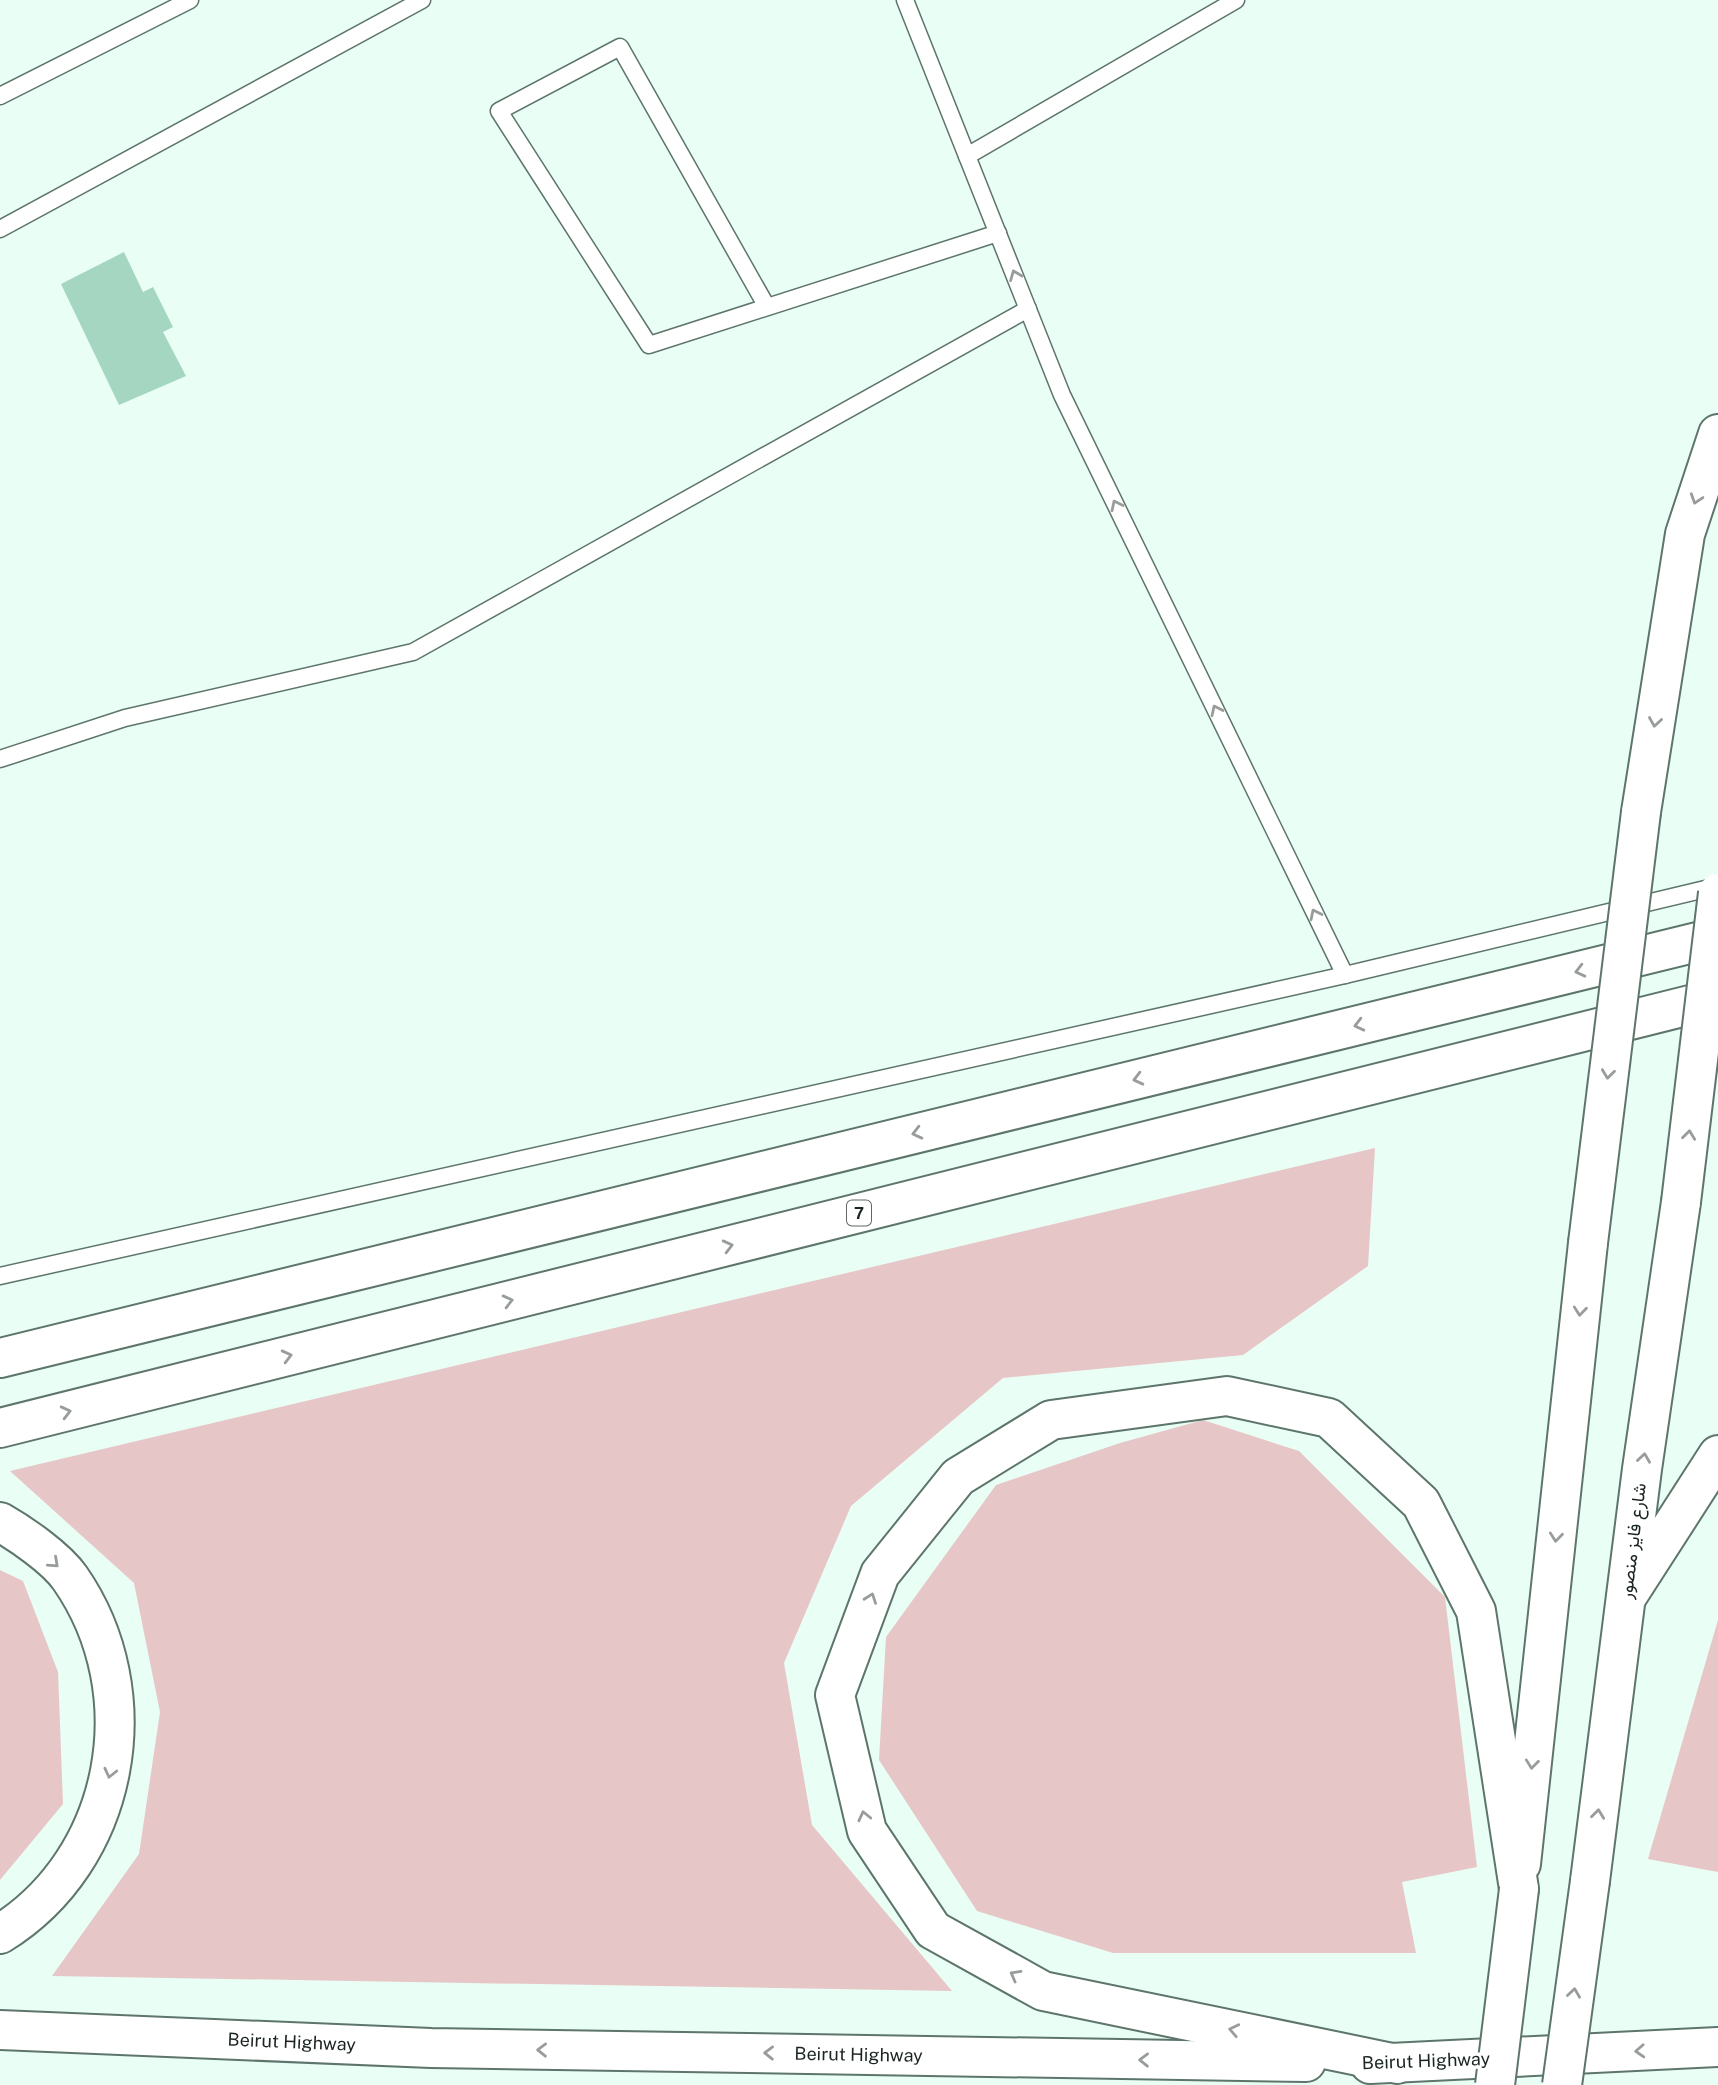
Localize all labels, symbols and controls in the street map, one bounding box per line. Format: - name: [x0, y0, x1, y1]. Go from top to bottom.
- one-way arrow: [1009, 269, 1023, 281]
- one-way arrow: [1690, 492, 1704, 505]
- one-way arrow: [1111, 500, 1125, 512]
- one-way arrow: [1210, 705, 1224, 717]
- one-way arrow: [1648, 716, 1663, 728]
- one-way arrow: [1310, 909, 1324, 921]
- one-way arrow: [1574, 963, 1586, 977]
- one-way arrow: [1353, 1017, 1365, 1031]
- one-way arrow: [1601, 1068, 1616, 1080]
- one-way arrow: [1133, 1071, 1145, 1085]
- one-way arrow: [912, 1125, 924, 1139]
- one-way arrow: [1682, 1129, 1697, 1140]
- road number: 7: [847, 1200, 871, 1226]
- one-way arrow: [722, 1240, 734, 1254]
- one-way arrow: [501, 1295, 513, 1309]
- one-way arrow: [1573, 1305, 1588, 1317]
- one-way arrow: [281, 1350, 293, 1364]
- one-way arrow: [60, 1406, 72, 1420]
- one-way arrow: [1636, 1452, 1651, 1463]
- street label: شارع فايز منصور: [1615, 1482, 1652, 1601]
- one-way arrow: [1549, 1531, 1564, 1543]
- one-way arrow: [46, 1554, 59, 1567]
- one-way arrow: [863, 1593, 877, 1605]
- one-way arrow: [1525, 1758, 1540, 1769]
- one-way arrow: [104, 1767, 118, 1779]
- one-way arrow: [1591, 1808, 1606, 1819]
- one-way arrow: [858, 1810, 872, 1822]
- one-way arrow: [1010, 1970, 1022, 1983]
- one-way arrow: [1567, 1987, 1582, 1999]
- one-way arrow: [1228, 2024, 1240, 2039]
- street label: Beirut Highway: [227, 2029, 357, 2055]
- one-way arrow: [536, 2042, 547, 2057]
- street label: Beirut Highway: [794, 2043, 923, 2066]
- one-way arrow: [1635, 2043, 1646, 2058]
- one-way arrow: [764, 2046, 775, 2061]
- street label: Beirut Highway: [1361, 2048, 1491, 2073]
- one-way arrow: [1138, 2052, 1148, 2068]

